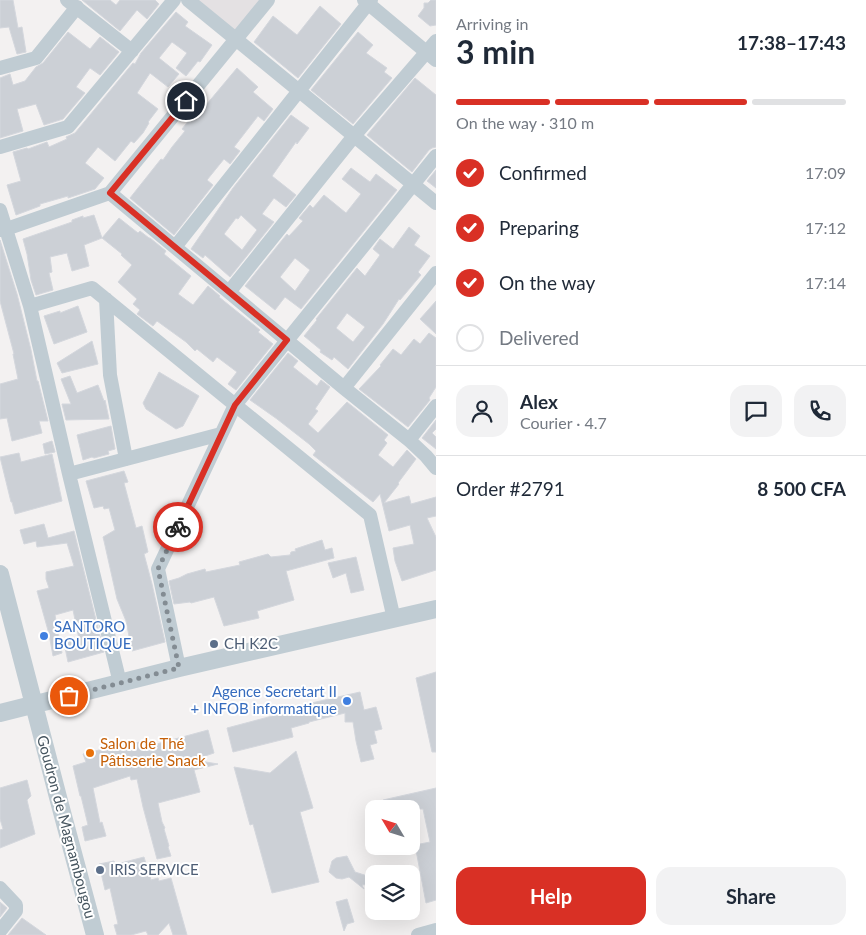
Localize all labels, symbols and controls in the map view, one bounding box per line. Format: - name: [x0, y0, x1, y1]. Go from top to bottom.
- text: Arriving in: [456, 14, 529, 33]
- text: 17:38–17:43: [737, 31, 846, 54]
- text: 3 min: [456, 32, 535, 71]
- pin: [165, 80, 207, 122]
- icon: home: [172, 87, 200, 115]
- text: On the way · 310 m: [456, 113, 594, 132]
- icon: check: [456, 159, 484, 187]
- text: Confirmed: [499, 161, 587, 184]
- text: 17:09: [805, 163, 846, 182]
- icon: check: [456, 214, 484, 242]
- text: Preparing: [499, 216, 579, 239]
- text: 17:12: [805, 218, 846, 237]
- icon: check: [456, 269, 484, 297]
- text: On the way: [499, 271, 595, 294]
- text: 17:14: [805, 273, 846, 292]
- text: Delivered: [499, 326, 579, 349]
- button: person: [456, 385, 508, 437]
- button: chat: [730, 385, 782, 437]
- button: phone: [794, 385, 846, 437]
- text: Alex: [520, 390, 558, 413]
- text: Courier · 4.7: [520, 413, 607, 432]
- text: Order #2791: [456, 477, 565, 500]
- text: 8 500 CFA: [757, 477, 846, 500]
- courier: [153, 502, 203, 552]
- icon: bike: [164, 513, 192, 541]
- place label: SANTORO BOUTIQUE: [54, 617, 132, 652]
- marker: SANTORO BOUTIQUE: [38, 630, 50, 642]
- place label: CH K2C: [224, 634, 278, 652]
- marker: CH K2C: [208, 638, 220, 650]
- pin: [48, 675, 90, 717]
- icon: bag: [55, 682, 83, 710]
- place label: Agence Secretart II + INFOB informatique: [190, 682, 337, 717]
- marker: Agence Secretart II + INFOB informatique: [341, 695, 353, 707]
- street label: Goudron de Magnambougou: [34, 733, 100, 920]
- place label: Salon de Thé Pâtisserie Snack: [100, 734, 206, 769]
- marker: Salon de Thé Pâtisserie Snack: [84, 747, 96, 759]
- north arrow: [365, 800, 420, 855]
- map controls: [365, 800, 420, 920]
- place label: IRIS SERVICE: [110, 860, 199, 878]
- marker: IRIS SERVICE: [94, 864, 106, 876]
- button: layers: [365, 865, 420, 920]
- button: Help: [456, 867, 646, 925]
- button: Share: [656, 867, 846, 925]

